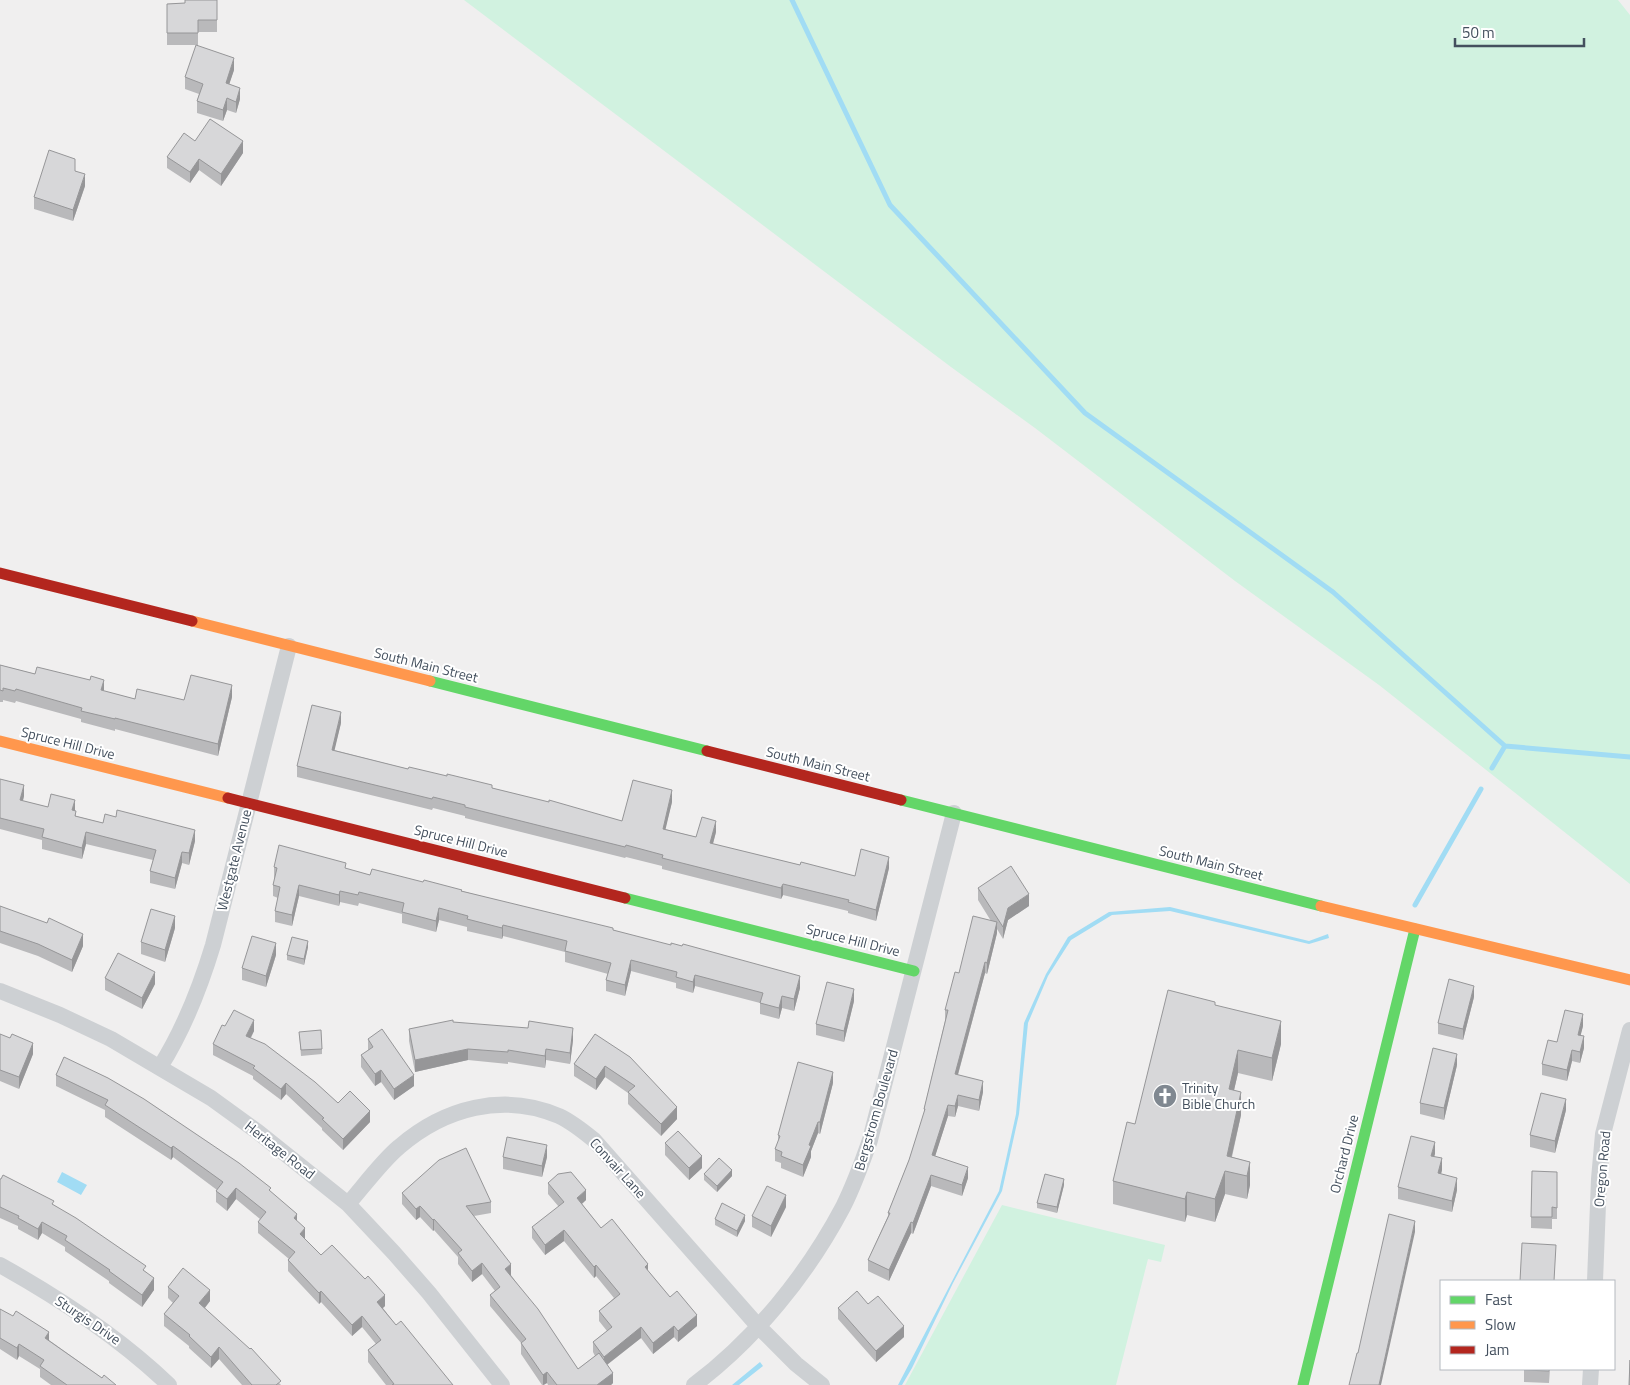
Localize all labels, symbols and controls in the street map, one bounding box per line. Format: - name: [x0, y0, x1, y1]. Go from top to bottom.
- scale bar: [1455, 15, 1584, 47]
- text: 50 m: [1462, 21, 1495, 44]
- street label: South Main Street: [372, 641, 480, 688]
- street label: Spruce Hill Drive: [19, 721, 117, 764]
- street label: South Main Street: [764, 740, 872, 787]
- street label: Westgate Avenue: [211, 807, 256, 913]
- street label: Spruce Hill Drive: [412, 819, 510, 862]
- street label: South Main Street: [1157, 839, 1265, 886]
- street label: Spruce Hill Drive: [804, 918, 902, 961]
- street label: Bergstrom Boulevard: [848, 1047, 903, 1173]
- place label: Trinity Bible Church: [1182, 1077, 1255, 1114]
- church icon: Trinity Bible Church: [1152, 1083, 1178, 1109]
- street label: Orchard Drive: [1324, 1112, 1363, 1195]
- street label: Heritage Road: [241, 1115, 320, 1184]
- street label: Oregon Road: [1588, 1130, 1615, 1208]
- street label: Convair Lane: [585, 1133, 651, 1203]
- legend: [1440, 1280, 1615, 1370]
- text: Fast: [1485, 1288, 1513, 1311]
- street label: Sturgis Drive: [51, 1290, 125, 1349]
- text: Slow: [1485, 1313, 1516, 1336]
- text: Jam: [1485, 1338, 1509, 1361]

